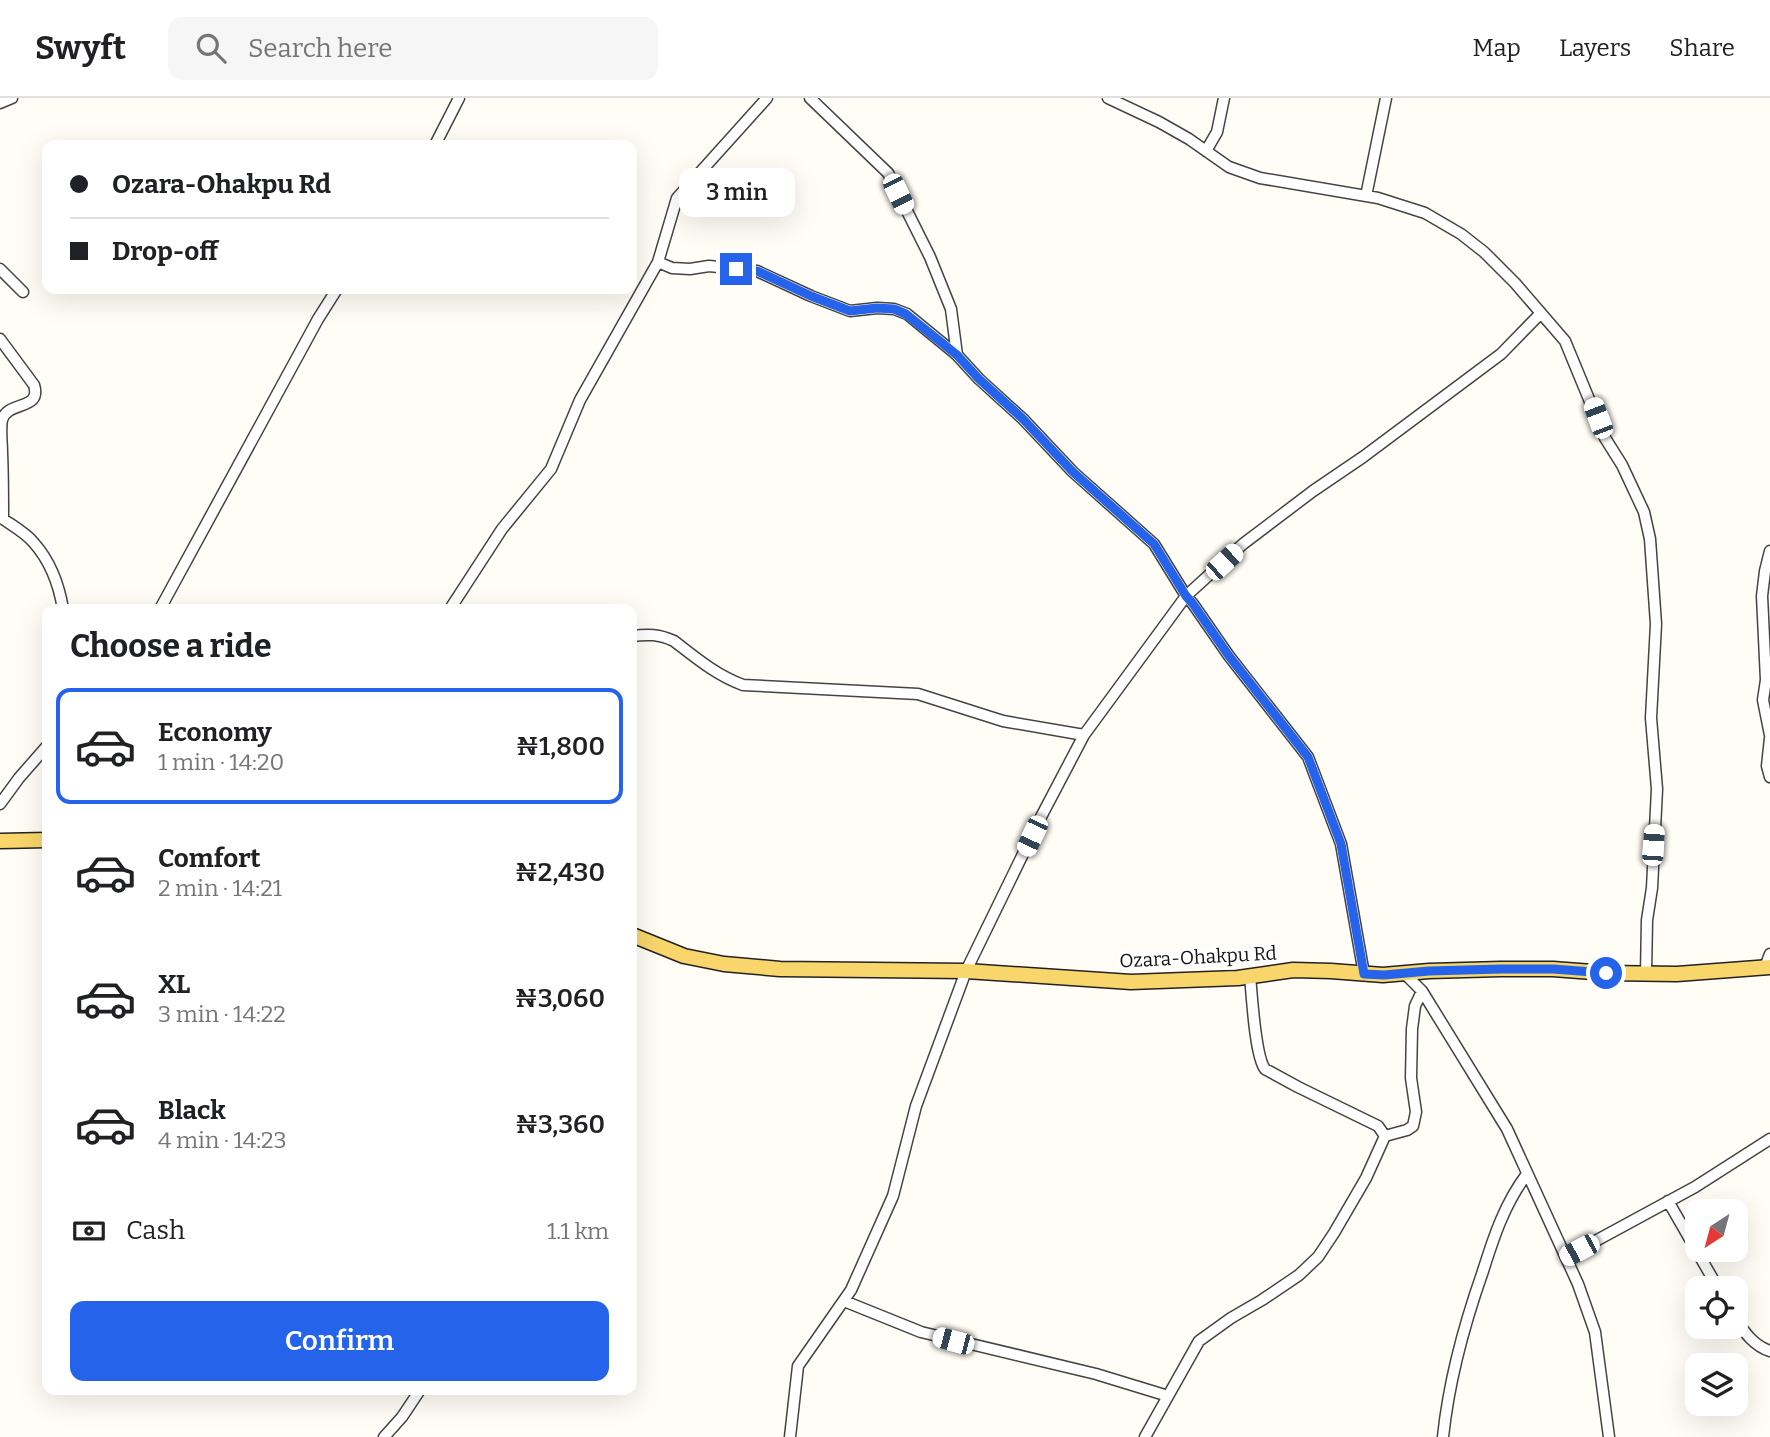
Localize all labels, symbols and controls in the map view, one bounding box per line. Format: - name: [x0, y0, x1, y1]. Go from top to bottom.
- search box: [168, 17, 658, 80]
- text: Swyft: [35, 28, 126, 68]
- icon: search: [192, 29, 230, 67]
- text: Search here: [248, 33, 392, 64]
- text: Map: [1473, 34, 1521, 62]
- text: Layers: [1559, 34, 1631, 62]
- text: Share: [1669, 34, 1735, 62]
- callout: 3 min: [678, 167, 794, 216]
- text: Ozara-Ohakpu Rd: [112, 169, 331, 200]
- car: [880, 171, 917, 217]
- text: 3 min: [706, 178, 768, 206]
- text: Drop-off: [112, 236, 218, 267]
- route end: [720, 253, 752, 285]
- car: [1581, 395, 1616, 441]
- car: [1202, 540, 1247, 584]
- text: Choose a ride: [70, 627, 271, 665]
- icon: car: [74, 715, 137, 778]
- text: Economy: [158, 717, 272, 748]
- text: ₦1,800: [516, 731, 605, 762]
- text: 1 min · 14:20: [158, 748, 284, 776]
- car: [1014, 813, 1051, 859]
- car: [1642, 823, 1665, 867]
- icon: car: [74, 841, 137, 904]
- text: Comfort: [158, 843, 261, 874]
- text: ₦2,430: [515, 857, 605, 888]
- text: 2 min · 14:21: [158, 874, 282, 902]
- street label: Ozara-Ohakpu Rd: [1119, 941, 1277, 973]
- route start: [1590, 957, 1622, 989]
- icon: car: [74, 967, 137, 1030]
- text: XL: [158, 969, 190, 1000]
- text: ₦3,060: [515, 983, 605, 1014]
- text: 3 min · 14:22: [158, 1000, 286, 1028]
- icon: car: [74, 1093, 137, 1156]
- text: Black: [158, 1095, 226, 1126]
- text: ₦3,360: [515, 1109, 605, 1140]
- text: 4 min · 14:23: [158, 1126, 287, 1154]
- north arrow: [1685, 1199, 1748, 1262]
- map controls: [1685, 1199, 1748, 1416]
- icon: cash: [70, 1212, 108, 1250]
- text: Cash: [126, 1215, 185, 1246]
- text: 1.1 km: [547, 1217, 609, 1245]
- car: [1556, 1231, 1603, 1269]
- button: locate: [1685, 1276, 1748, 1339]
- button: Confirm: [70, 1301, 609, 1381]
- car: [930, 1325, 977, 1357]
- button: layers: [1685, 1353, 1748, 1416]

